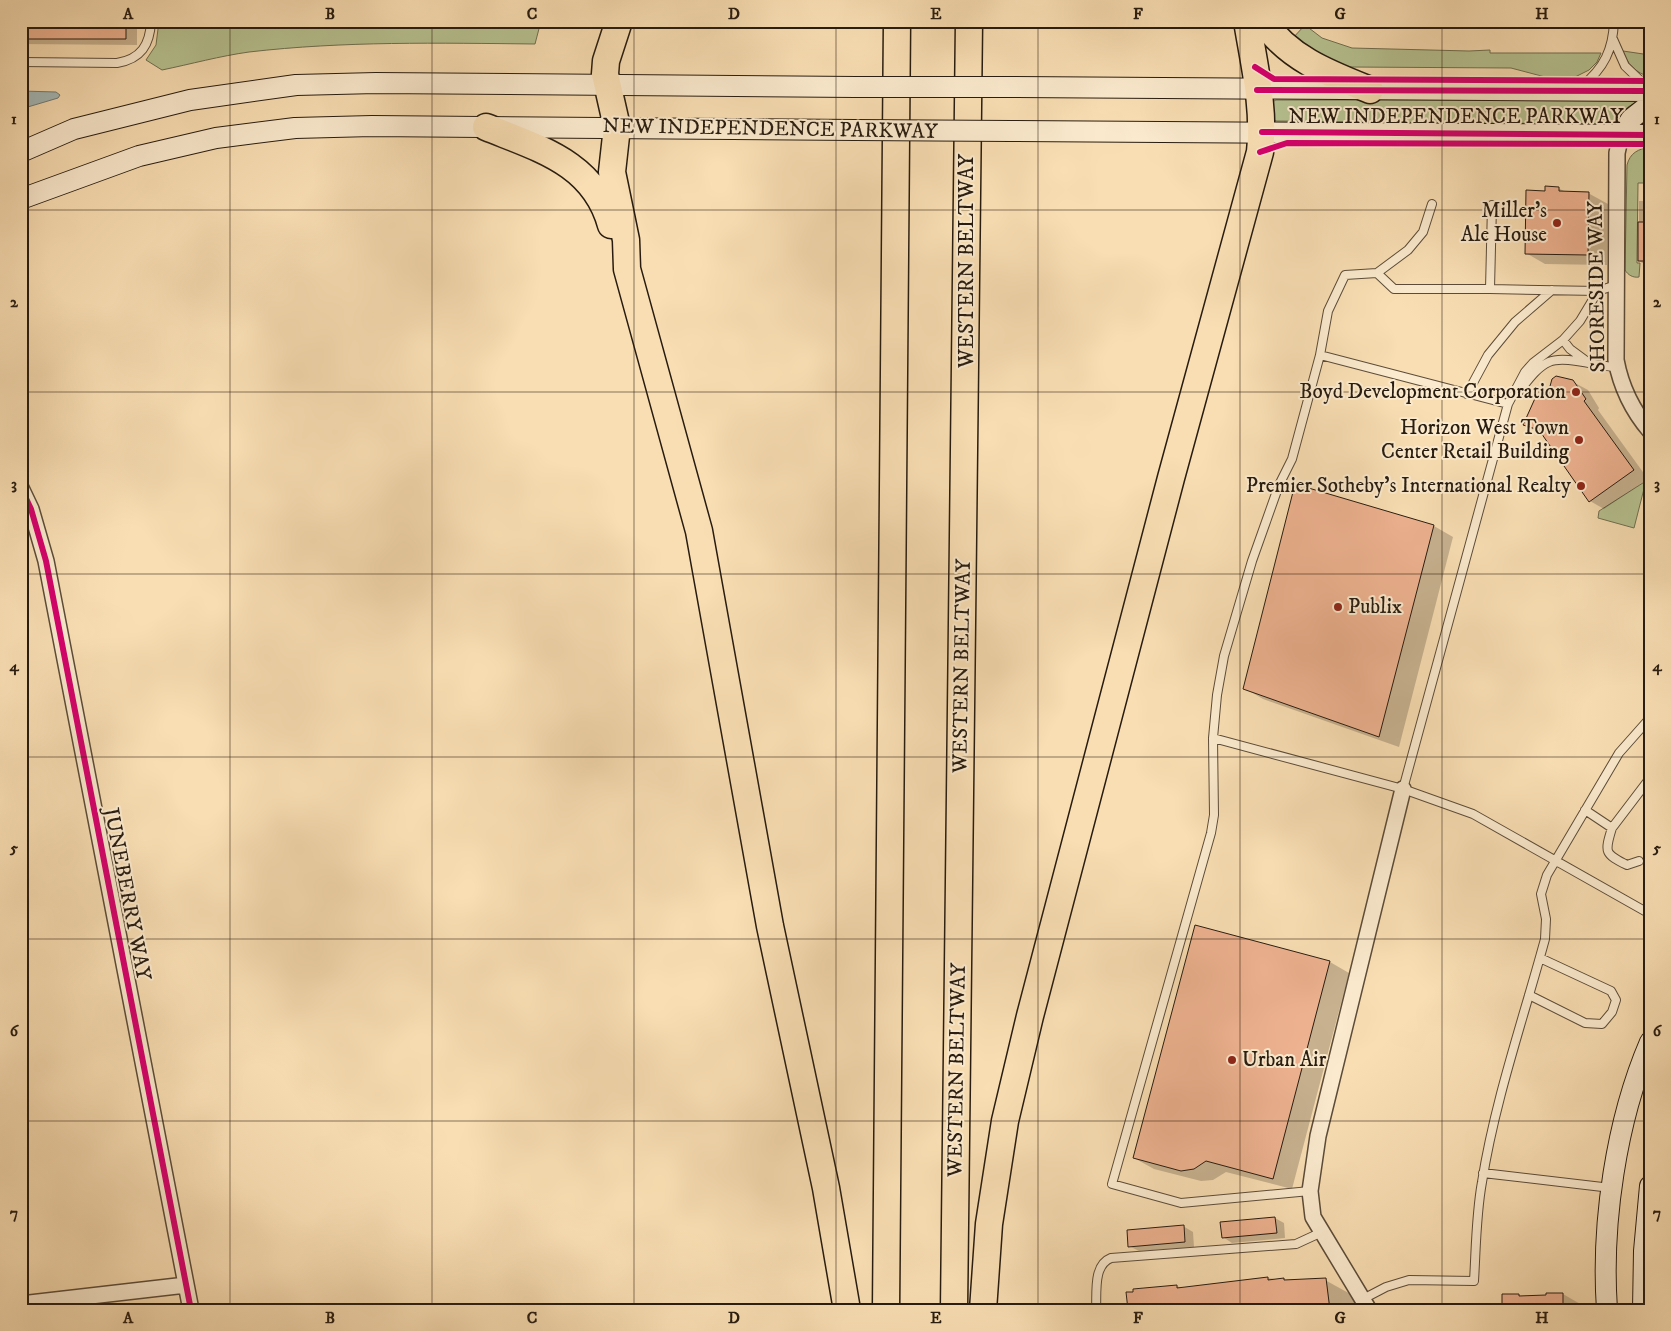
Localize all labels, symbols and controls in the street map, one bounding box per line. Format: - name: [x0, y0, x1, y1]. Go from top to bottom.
- text: A: [122, 4, 134, 24]
- text: B: [325, 4, 335, 24]
- text: C: [527, 4, 537, 24]
- text: D: [728, 4, 740, 24]
- text: E: [930, 4, 942, 24]
- text: F: [1133, 4, 1143, 24]
- text: G: [1334, 4, 1346, 24]
- text: H: [1535, 4, 1549, 24]
- street label: NEW INDEPENDENCE PARKWAY: [1288, 104, 1624, 130]
- text: 1: [11, 109, 17, 129]
- text: 1: [1654, 109, 1660, 129]
- street label: NEW INDEPENDENCE PARKWAY: [602, 113, 939, 145]
- street label: WESTERN BELTWAY: [954, 153, 980, 369]
- place label: Miller's Ale House: [1461, 198, 1547, 248]
- street label: SHORESIDE WAY: [1582, 200, 1611, 373]
- marker: Miller's Ale House: [1551, 217, 1563, 229]
- text: 2: [10, 292, 19, 312]
- text: 2: [1653, 292, 1662, 312]
- place label: Boyd Development Corporation: [1299, 379, 1566, 405]
- marker: Boyd Development Corporation: [1570, 386, 1582, 398]
- place label: Horizon West Town Center Retail Building: [1381, 415, 1570, 465]
- marker: Horizon West Town Center Retail Building: [1573, 434, 1585, 446]
- place label: Premier Sotheby's International Realty: [1246, 473, 1572, 499]
- text: 3: [11, 474, 17, 494]
- text: 3: [1654, 474, 1660, 494]
- marker: Premier Sotheby's International Realty: [1575, 480, 1587, 492]
- street label: WESTERN BELTWAY: [947, 558, 977, 774]
- place label: Publix: [1348, 594, 1402, 620]
- marker: Publix: [1332, 601, 1344, 613]
- text: 4: [8, 656, 19, 676]
- text: 4: [1651, 656, 1662, 676]
- street label: JUNEBERRY WAY: [97, 804, 157, 983]
- text: 5: [9, 838, 18, 858]
- text: 5: [1652, 838, 1661, 858]
- street label: WESTERN BELTWAY: [942, 962, 972, 1178]
- text: 6: [10, 1021, 20, 1041]
- text: 6: [1653, 1021, 1663, 1041]
- place label: Urban Air: [1242, 1047, 1326, 1073]
- marker: Urban Air: [1226, 1054, 1238, 1066]
- text: 7: [10, 1203, 18, 1223]
- text: 7: [1653, 1203, 1661, 1223]
- text: A: [122, 1308, 134, 1328]
- text: B: [325, 1308, 335, 1328]
- text: C: [527, 1308, 537, 1328]
- text: D: [728, 1308, 740, 1328]
- text: E: [930, 1308, 942, 1328]
- text: F: [1133, 1308, 1143, 1328]
- text: G: [1334, 1308, 1346, 1328]
- text: H: [1535, 1308, 1549, 1328]

